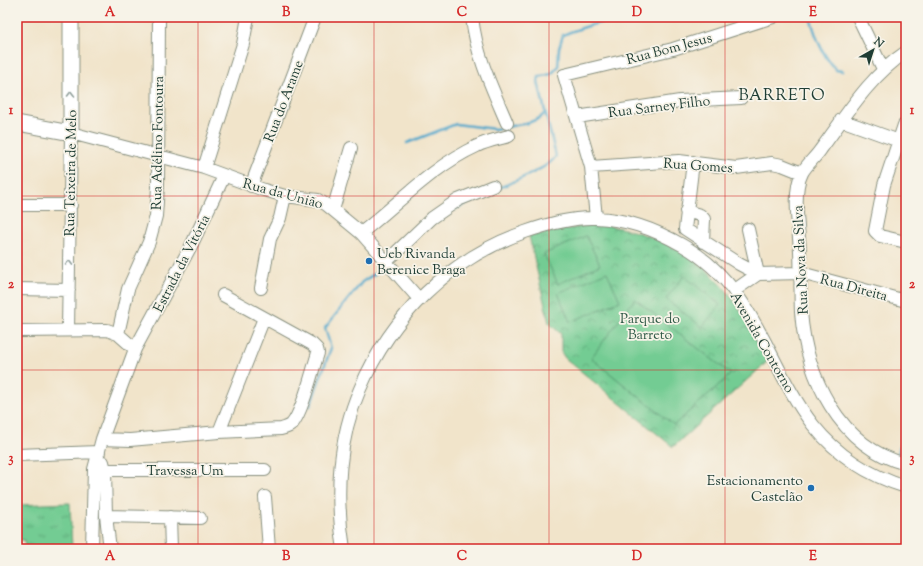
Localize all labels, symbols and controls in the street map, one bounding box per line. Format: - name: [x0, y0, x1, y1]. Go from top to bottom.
- text: A: [105, 4, 116, 22]
- text: B: [282, 4, 291, 22]
- text: C: [457, 4, 467, 22]
- text: D: [632, 4, 642, 22]
- text: E: [809, 4, 817, 22]
- street label: Rua Bom Jesus: [625, 29, 715, 71]
- north arrow: [853, 30, 893, 70]
- text: N: [869, 33, 887, 52]
- street label: Rua do Arame: [260, 58, 310, 146]
- street label: Rua Adélino Fontoura: [148, 75, 170, 210]
- district label: BARRETO: [738, 85, 826, 108]
- one-way arrow: [67, 91, 75, 97]
- street label: Rua Sarney Filho: [607, 92, 712, 124]
- text: 1: [9, 102, 14, 120]
- text: 1: [910, 102, 915, 120]
- street label: Rua Teixeira de Melo: [61, 109, 83, 237]
- street label: Rua Gomes: [662, 155, 733, 179]
- street label: Rua da União: [240, 175, 325, 215]
- street label: Rua Nova da Silva: [789, 204, 815, 315]
- street label: Estrada da Vitória: [149, 211, 216, 316]
- place label: Ueb Rivanda Berenice Braga: [377, 245, 466, 281]
- marker: Ueb Rivanda Berenice Braga: [364, 256, 374, 266]
- one-way arrow: [65, 260, 73, 266]
- street label: Rua Direita: [818, 270, 890, 308]
- text: 2: [8, 276, 15, 294]
- text: 2: [909, 276, 916, 294]
- street label: Avenida Contorno: [724, 289, 799, 398]
- park label: Parque do Barreto: [620, 310, 680, 346]
- text: 3: [8, 450, 14, 468]
- text: 3: [909, 450, 915, 468]
- street label: Travessa Um: [147, 462, 224, 482]
- place label: Estacionamento Castelão: [707, 472, 803, 508]
- marker: Estacionamento Castelão: [806, 483, 816, 493]
- text: A: [105, 548, 116, 566]
- text: B: [282, 548, 291, 566]
- text: C: [457, 548, 467, 566]
- text: D: [632, 548, 642, 566]
- text: E: [809, 548, 817, 566]

